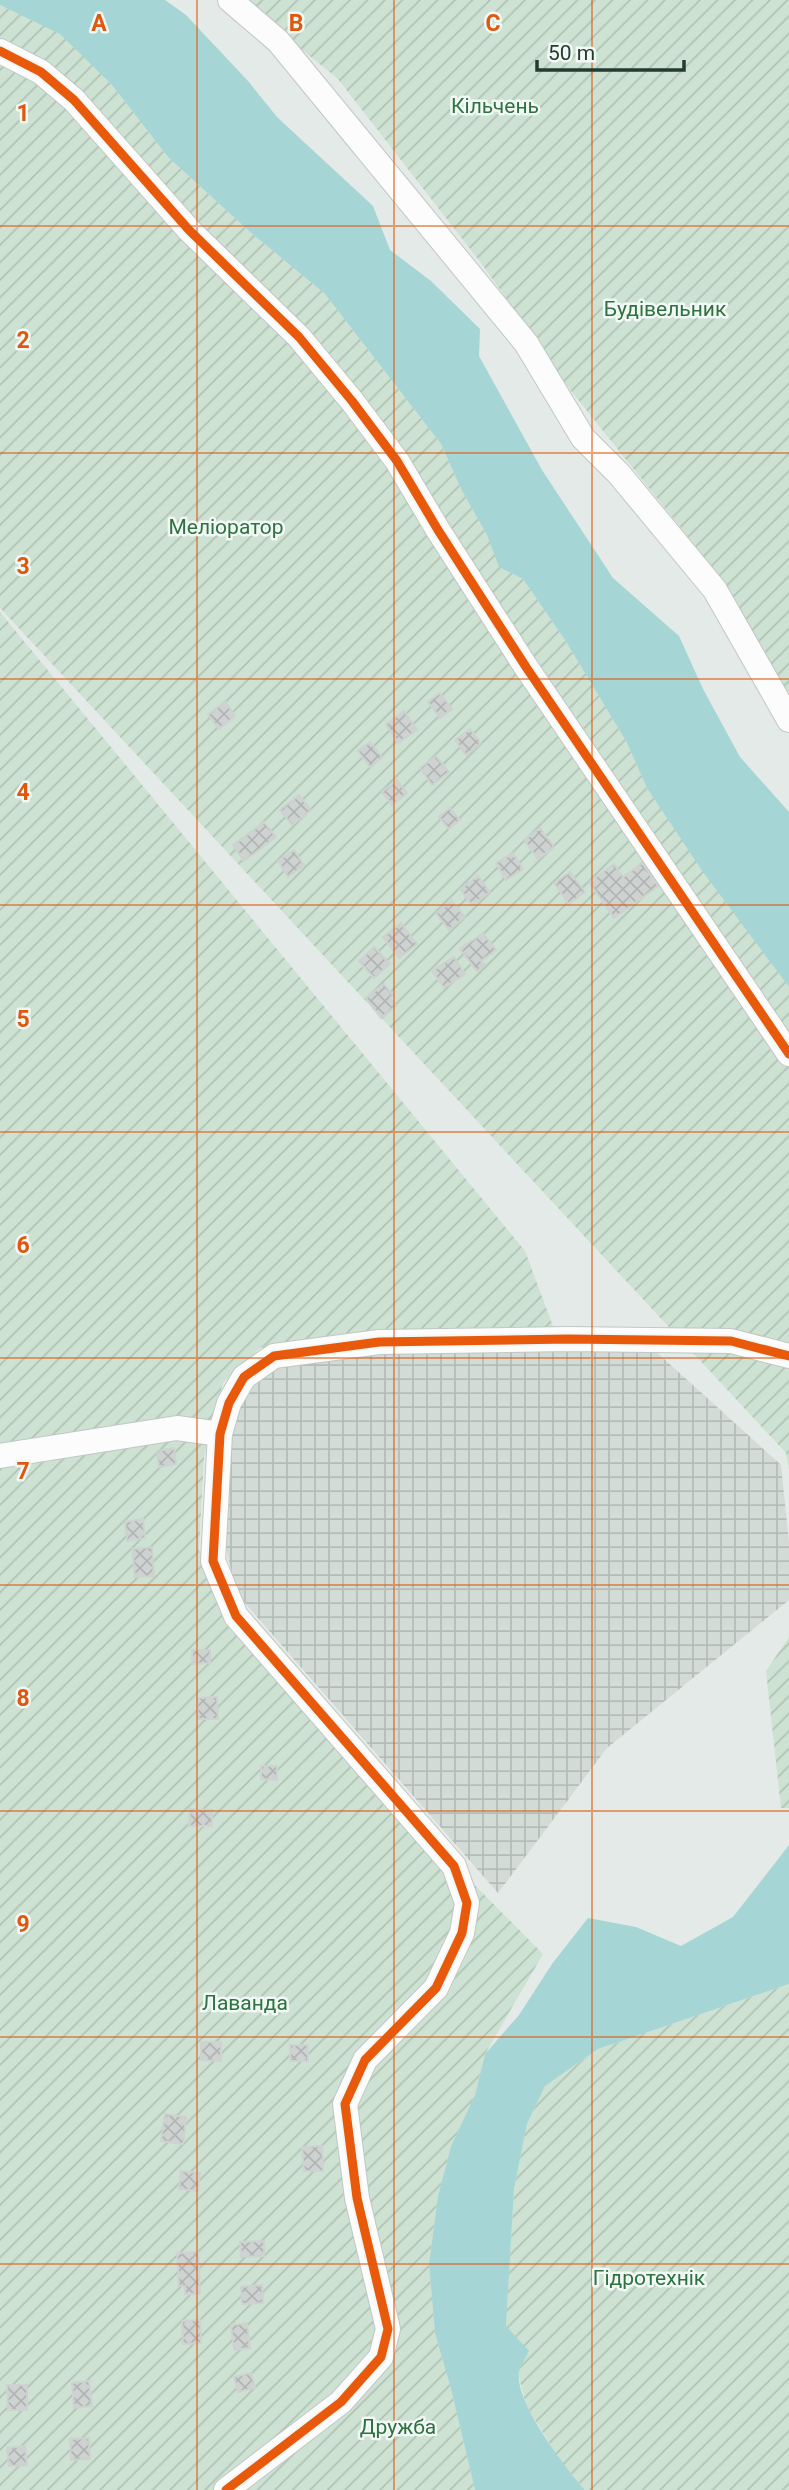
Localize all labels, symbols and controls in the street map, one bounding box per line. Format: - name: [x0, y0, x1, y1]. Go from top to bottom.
- text: A: [91, 10, 107, 37]
- text: B: [289, 10, 303, 37]
- text: C: [485, 10, 501, 37]
- scale bar: [537, 28, 684, 72]
- text: 50 m: [548, 41, 595, 65]
- park label: Кільчень: [451, 94, 539, 118]
- text: 1: [16, 100, 30, 127]
- park label: Будівельник: [604, 297, 727, 321]
- text: 2: [16, 327, 30, 354]
- park label: Меліоратор: [168, 515, 284, 539]
- text: 3: [16, 553, 30, 580]
- text: 4: [16, 779, 30, 806]
- text: 5: [16, 1006, 30, 1033]
- text: 6: [16, 1232, 30, 1259]
- text: 7: [16, 1458, 30, 1485]
- text: 8: [16, 1685, 30, 1712]
- text: 9: [16, 1911, 30, 1938]
- park label: Лаванда: [202, 1991, 288, 2015]
- park label: Гідротехнік: [593, 2266, 706, 2290]
- park label: Дружба: [360, 2415, 436, 2439]

